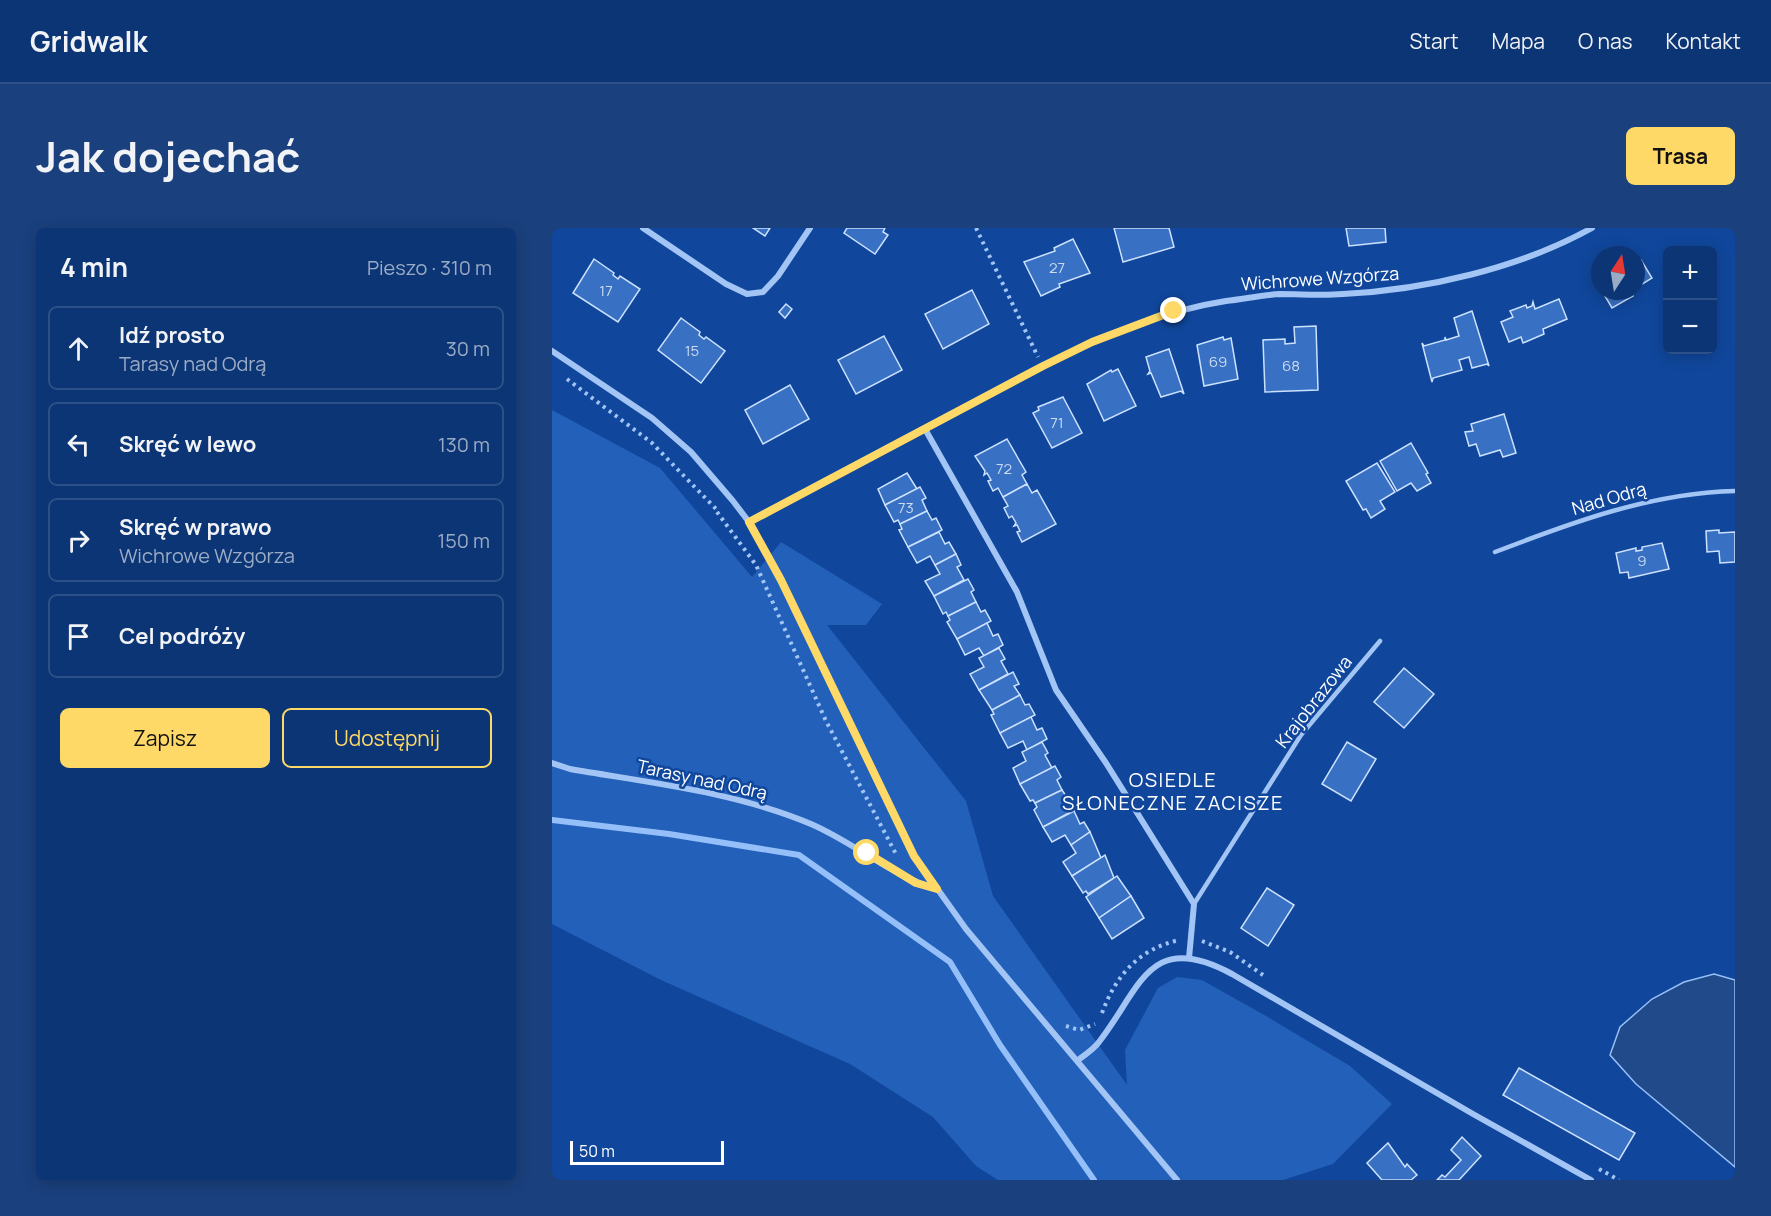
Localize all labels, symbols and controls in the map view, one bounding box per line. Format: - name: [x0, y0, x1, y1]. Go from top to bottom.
- text: Gridwalk: [30, 22, 147, 60]
- text: Start: [1410, 27, 1459, 55]
- text: Mapa: [1492, 27, 1545, 55]
- text: O nas: [1578, 27, 1633, 55]
- text: Kontakt: [1666, 27, 1741, 55]
- text: Jak dojechać: [36, 127, 300, 185]
- button: Trasa: [1626, 127, 1735, 185]
- north arrow: [1591, 246, 1645, 300]
- map controls: [1663, 246, 1717, 354]
- button: +: [1663, 246, 1717, 300]
- text: 4 min: [60, 249, 128, 285]
- text: Pieszo · 310 m: [367, 254, 492, 281]
- house number: 27: [1049, 257, 1065, 278]
- street label: Wichrowe Wzgórza: [1240, 261, 1400, 295]
- house number: 17: [599, 280, 613, 301]
- route end: [1160, 297, 1186, 323]
- button: −: [1663, 300, 1717, 354]
- text: Idź prosto: [119, 320, 225, 350]
- icon: ahead: [62, 332, 95, 365]
- text: 30 m: [446, 335, 490, 362]
- house number: 15: [685, 340, 699, 361]
- text: Tarasy nad Odrą: [119, 350, 266, 377]
- house number: 69: [1209, 351, 1227, 372]
- house number: 68: [1282, 355, 1300, 376]
- house number: 71: [1050, 412, 1064, 433]
- icon: left: [62, 428, 95, 461]
- text: Skręć w lewo: [119, 429, 256, 459]
- text: 130 m: [438, 431, 490, 458]
- house number: 72: [996, 458, 1012, 479]
- street label: Nad Odrą: [1569, 476, 1649, 520]
- house number: 73: [898, 497, 914, 518]
- text: Skręć w prawo: [119, 512, 272, 542]
- icon: right: [62, 524, 95, 557]
- text: 150 m: [437, 527, 490, 554]
- text: Wichrowe Wzgórza: [119, 542, 295, 569]
- house number: 9: [1637, 550, 1647, 571]
- icon: arrive: [62, 620, 95, 653]
- text: Cel podróży: [119, 621, 245, 651]
- street label: Krajobrazowa: [1270, 650, 1357, 753]
- button: Zapisz: [60, 708, 270, 768]
- button: Udostępnij: [282, 708, 492, 768]
- street label: Tarasy nad Odrą: [635, 754, 770, 805]
- district label: OSIEDLE SŁONECZNE ZACISZE: [1062, 766, 1284, 816]
- route start: [853, 839, 879, 865]
- scale bar: [570, 1138, 724, 1166]
- text: 50 m: [579, 1140, 615, 1162]

